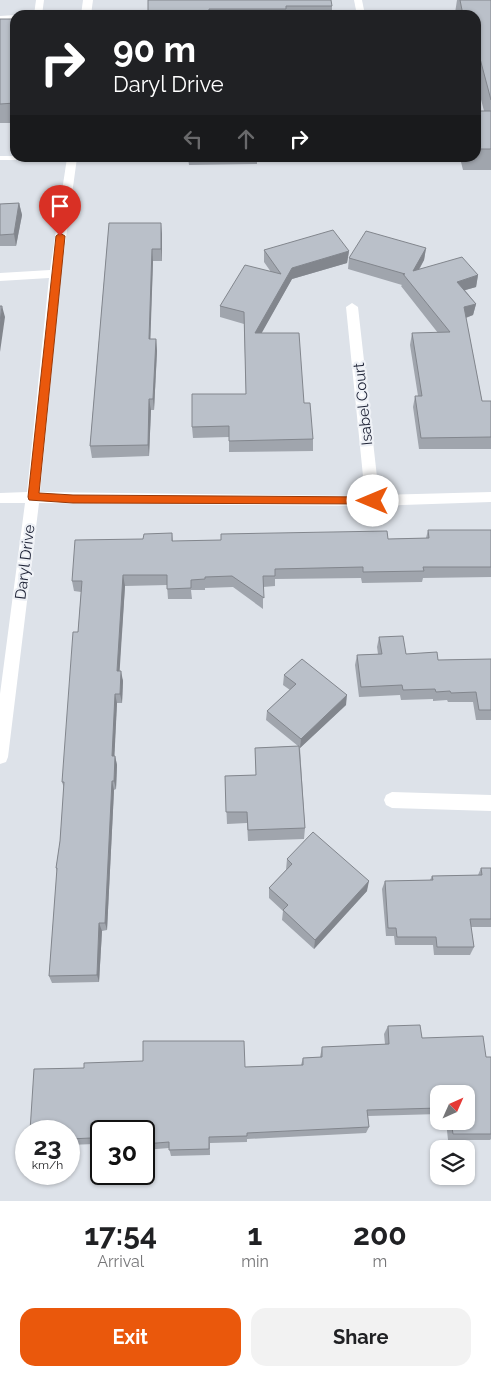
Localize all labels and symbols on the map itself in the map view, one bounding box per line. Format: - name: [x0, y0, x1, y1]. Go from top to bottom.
- pin: [39, 185, 81, 236]
- street label: Isabel Court: [350, 362, 376, 446]
- position arrow: [346, 474, 398, 526]
- street label: Daryl Drive: [11, 523, 39, 601]
- north arrow: [430, 1085, 475, 1130]
- speed limit sign: 30: [90, 1120, 155, 1185]

